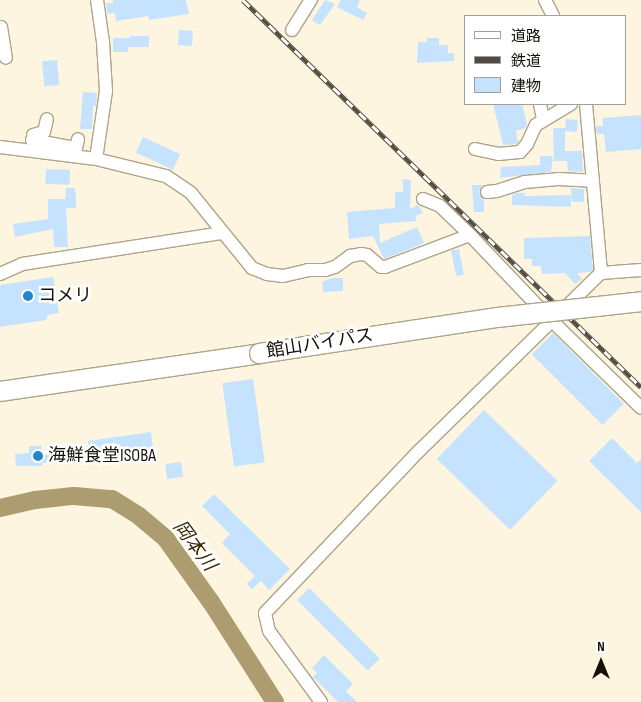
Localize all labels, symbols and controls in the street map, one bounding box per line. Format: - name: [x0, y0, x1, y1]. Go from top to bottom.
- legend: [463, 15, 626, 105]
- text: 道路: [511, 27, 541, 46]
- text: 鉄道: [511, 52, 541, 71]
- text: 建物: [511, 77, 541, 96]
- place label: コメリ: [38, 285, 92, 307]
- marker: コメリ: [22, 290, 34, 302]
- street label: 館山バイパス: [265, 325, 375, 363]
- place label: 海鮮食堂ISOBA: [48, 445, 156, 467]
- marker: 海鮮食堂ISOBA: [32, 450, 44, 462]
- water label: 岡本川: [168, 516, 220, 576]
- north arrow: [576, 637, 626, 687]
- text: N: [597, 638, 605, 655]

